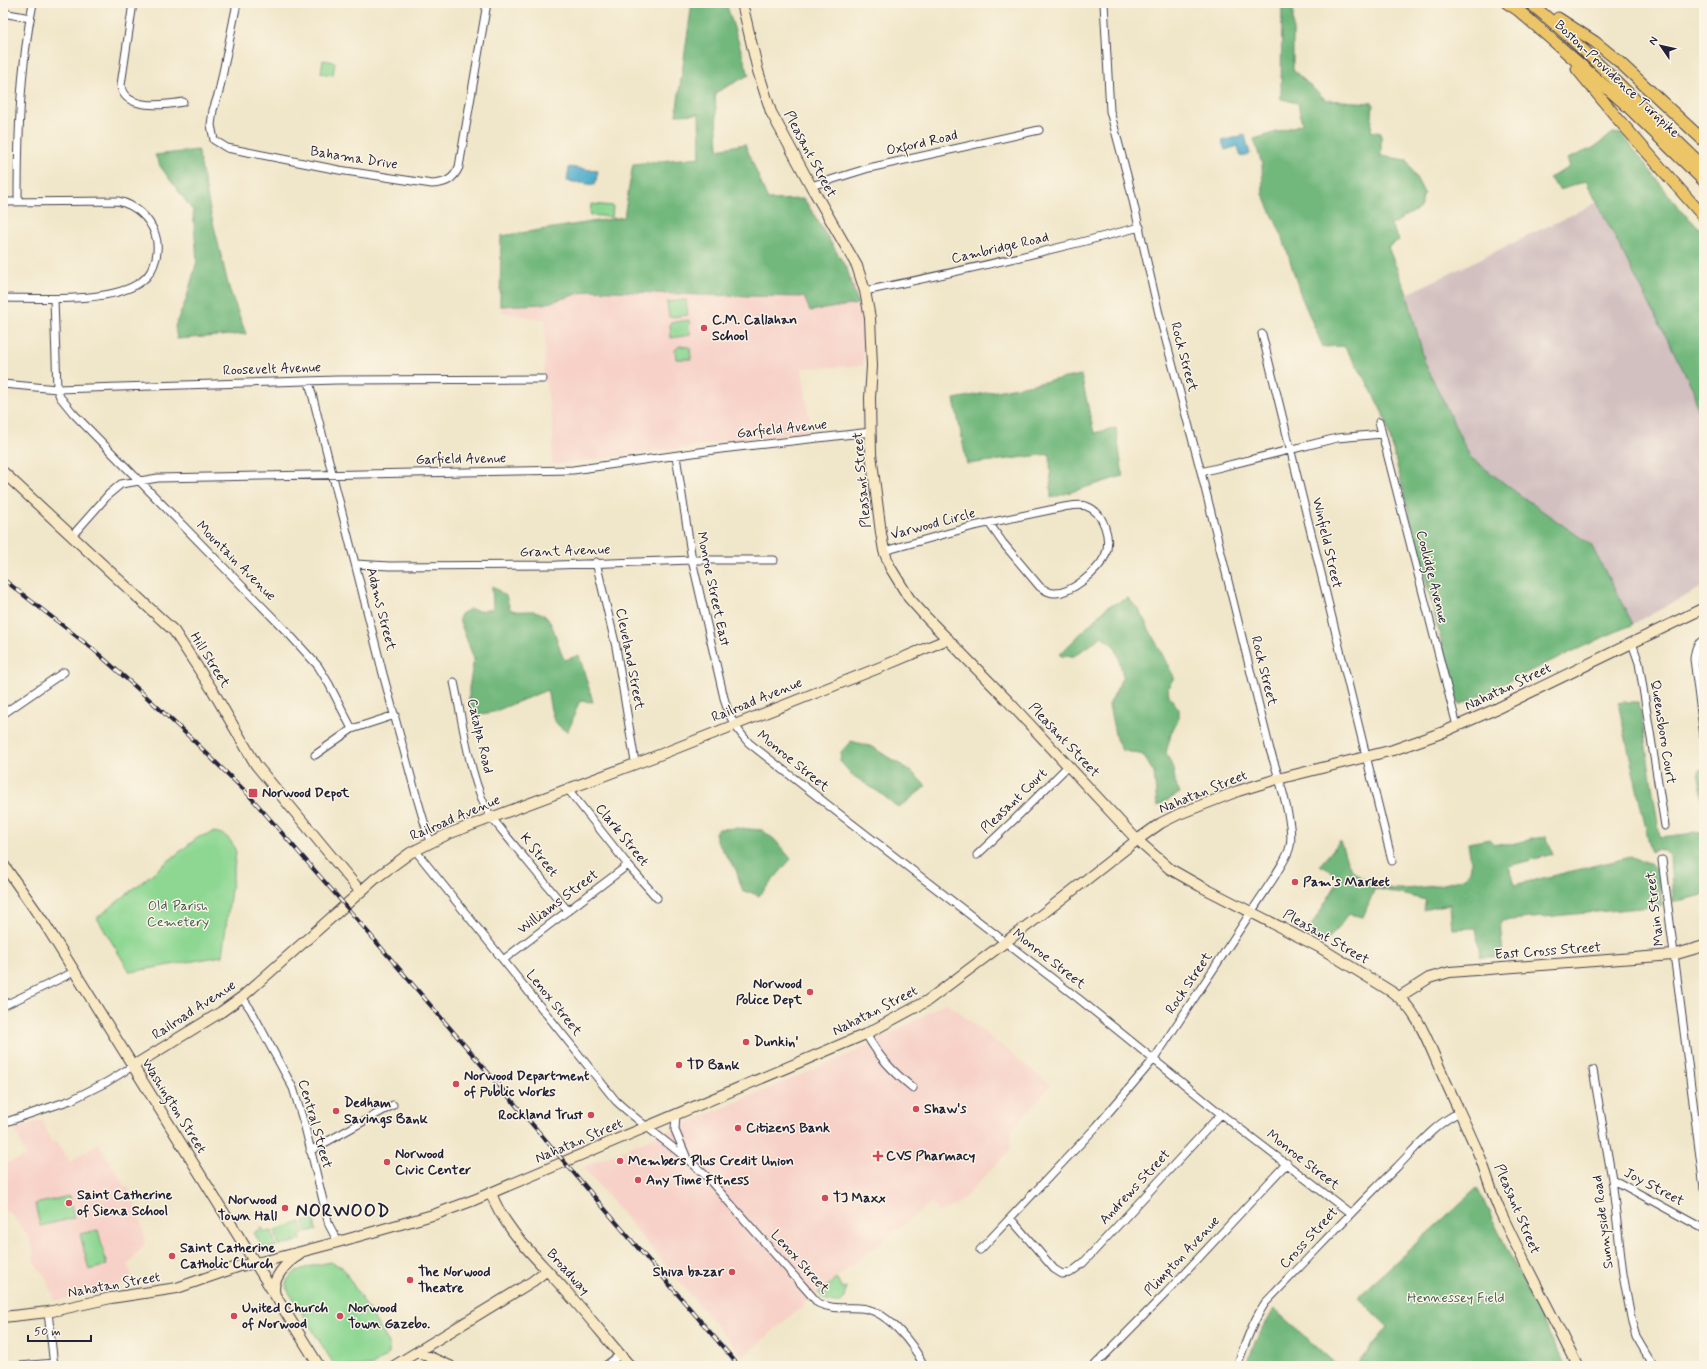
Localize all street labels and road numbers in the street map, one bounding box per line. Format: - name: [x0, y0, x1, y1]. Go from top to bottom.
- street label: Boston-Providence Turnpike: [1551, 16, 1684, 142]
- street label: Pleasant Street: [779, 107, 841, 201]
- street label: Oxford Road: [885, 126, 960, 162]
- street label: Bahama Drive: [309, 142, 399, 174]
- street label: Cambridge Road: [950, 228, 1051, 269]
- street label: Rock Street: [1166, 320, 1202, 395]
- street label: Roosevelt Avenue: [222, 358, 322, 380]
- street label: Garfield Avenue: [736, 415, 828, 443]
- street label: Pleasant Street: [849, 431, 875, 529]
- street label: Garfield Avenue: [415, 449, 507, 469]
- street label: Winfield Street: [1308, 496, 1346, 591]
- street label: Varwood Circle: [889, 504, 977, 544]
- street label: Mountain Avenue: [192, 517, 280, 605]
- street label: Coolidge Avenue: [1410, 529, 1452, 626]
- street label: Monroe Street East: [692, 530, 734, 648]
- street label: Grant Avenue: [519, 540, 611, 562]
- street label: Adams Street: [362, 566, 400, 653]
- street label: Cleveland Street: [611, 607, 649, 712]
- street label: Hill Street: [186, 629, 235, 692]
- street label: Rock Street: [1247, 634, 1282, 709]
- street label: Nahatan Street: [1462, 659, 1554, 715]
- street label: Railroad Avenue: [709, 674, 805, 726]
- street label: Queensboro Court: [1646, 679, 1680, 786]
- street label: Catalpa Road: [463, 697, 497, 775]
- street label: Pleasant Street: [1025, 699, 1104, 782]
- street label: Monroe Street: [753, 726, 833, 796]
- street label: Pleasant Court: [977, 765, 1051, 837]
- street label: Nahatan Street: [1156, 766, 1250, 818]
- street label: Railroad Avenue: [407, 791, 503, 845]
- street label: Clark Street: [591, 800, 653, 870]
- street label: K Street: [516, 829, 562, 881]
- street label: Williams Street: [514, 866, 602, 938]
- street label: Main Street: [1641, 870, 1669, 947]
- street label: Pleasant Street: [1280, 905, 1372, 969]
- street label: Monroe Street: [1009, 925, 1090, 994]
- street label: East Cross Street: [1494, 938, 1602, 964]
- street label: Rock Street: [1162, 948, 1217, 1018]
- street label: Lenox Street: [522, 966, 587, 1040]
- street label: Railroad Avenue: [149, 976, 239, 1044]
- street label: Nahatan Street: [829, 982, 921, 1040]
- street label: Washington Street: [136, 1055, 210, 1158]
- street label: Central Street: [294, 1078, 336, 1171]
- street label: Nahatan Street: [532, 1114, 626, 1168]
- street label: Monroe Street: [1263, 1126, 1344, 1195]
- street label: Andrews Street: [1095, 1145, 1175, 1228]
- street label: Pleasant Street: [1490, 1161, 1544, 1257]
- street label: Joy Street: [1621, 1164, 1687, 1210]
- street label: Sunnyside Road: [1588, 1174, 1618, 1270]
- street label: Cross Street: [1276, 1203, 1342, 1273]
- street label: Plimpton Avenue: [1140, 1212, 1224, 1300]
- street label: Lenox Street: [767, 1226, 834, 1298]
- street label: Broadway: [543, 1245, 593, 1299]
- street label: Nahatan Street: [66, 1268, 162, 1302]

